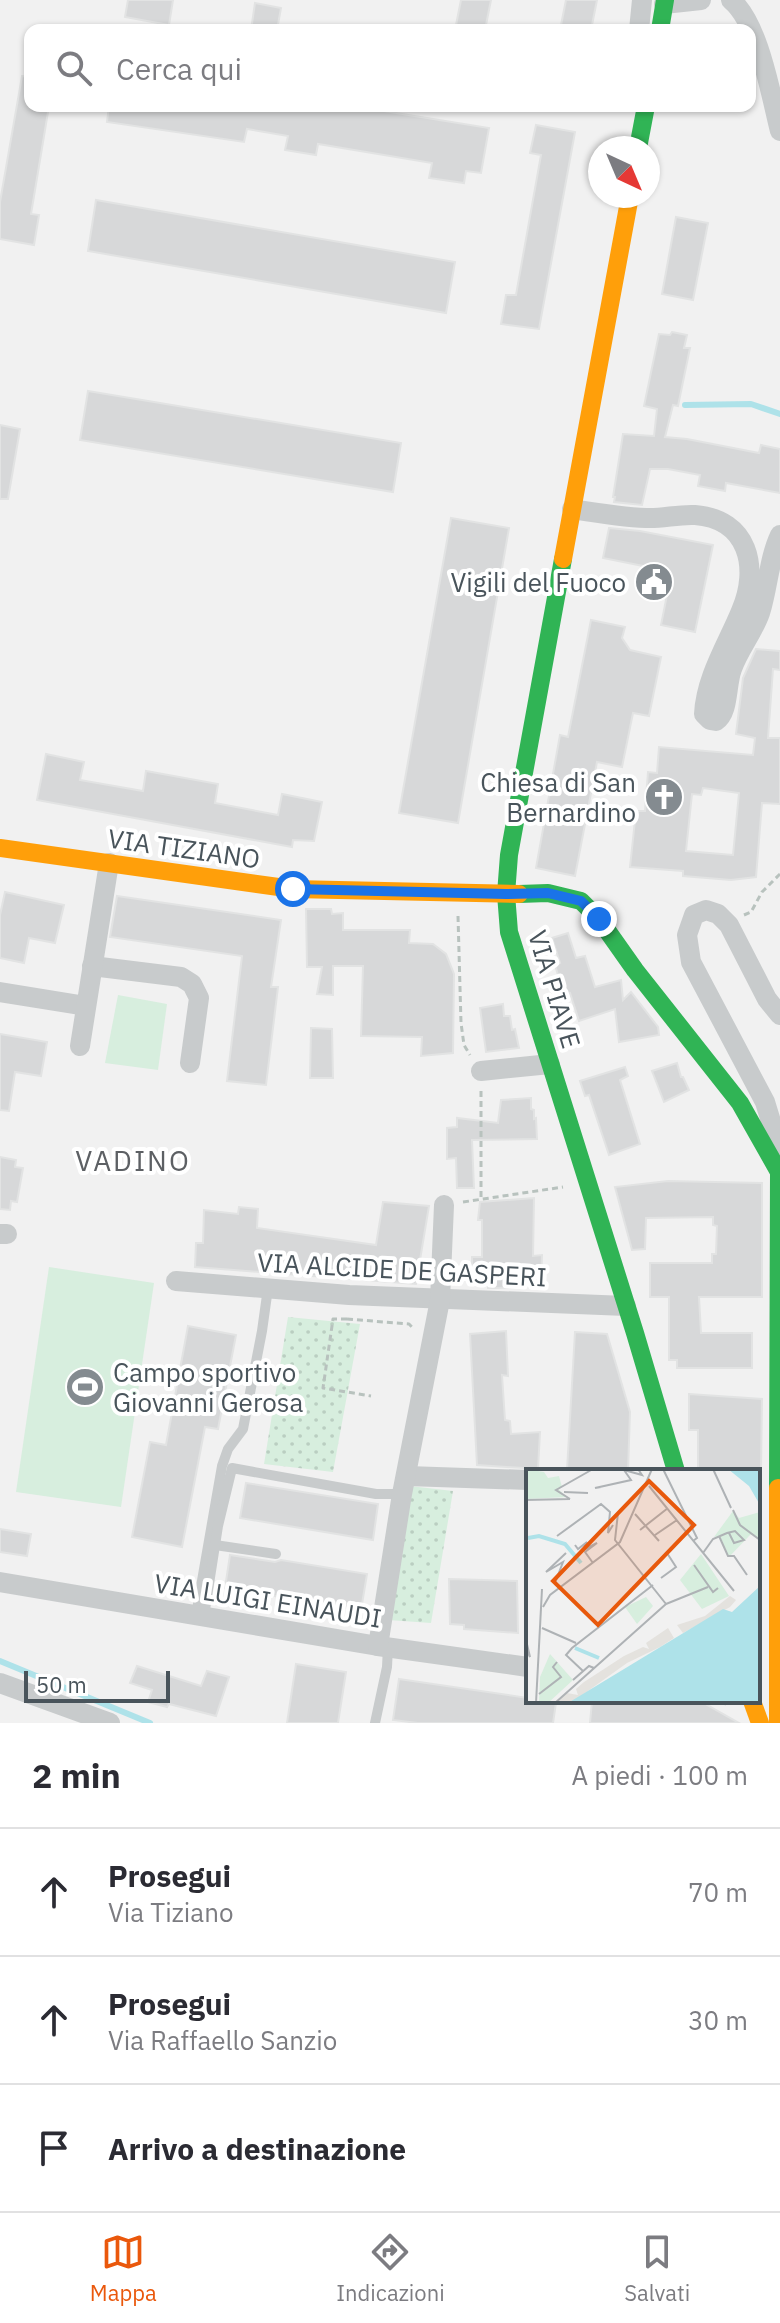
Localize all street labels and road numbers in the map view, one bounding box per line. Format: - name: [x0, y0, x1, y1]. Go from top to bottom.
- street label: VIA TIZIANO: [106, 821, 262, 875]
- street label: VIA PIAVE: [521, 926, 589, 1052]
- street label: VIA ALCIDE DE GASPERI: [256, 1244, 548, 1294]
- street label: VIA LUIGI EINAUDI: [152, 1565, 384, 1635]

